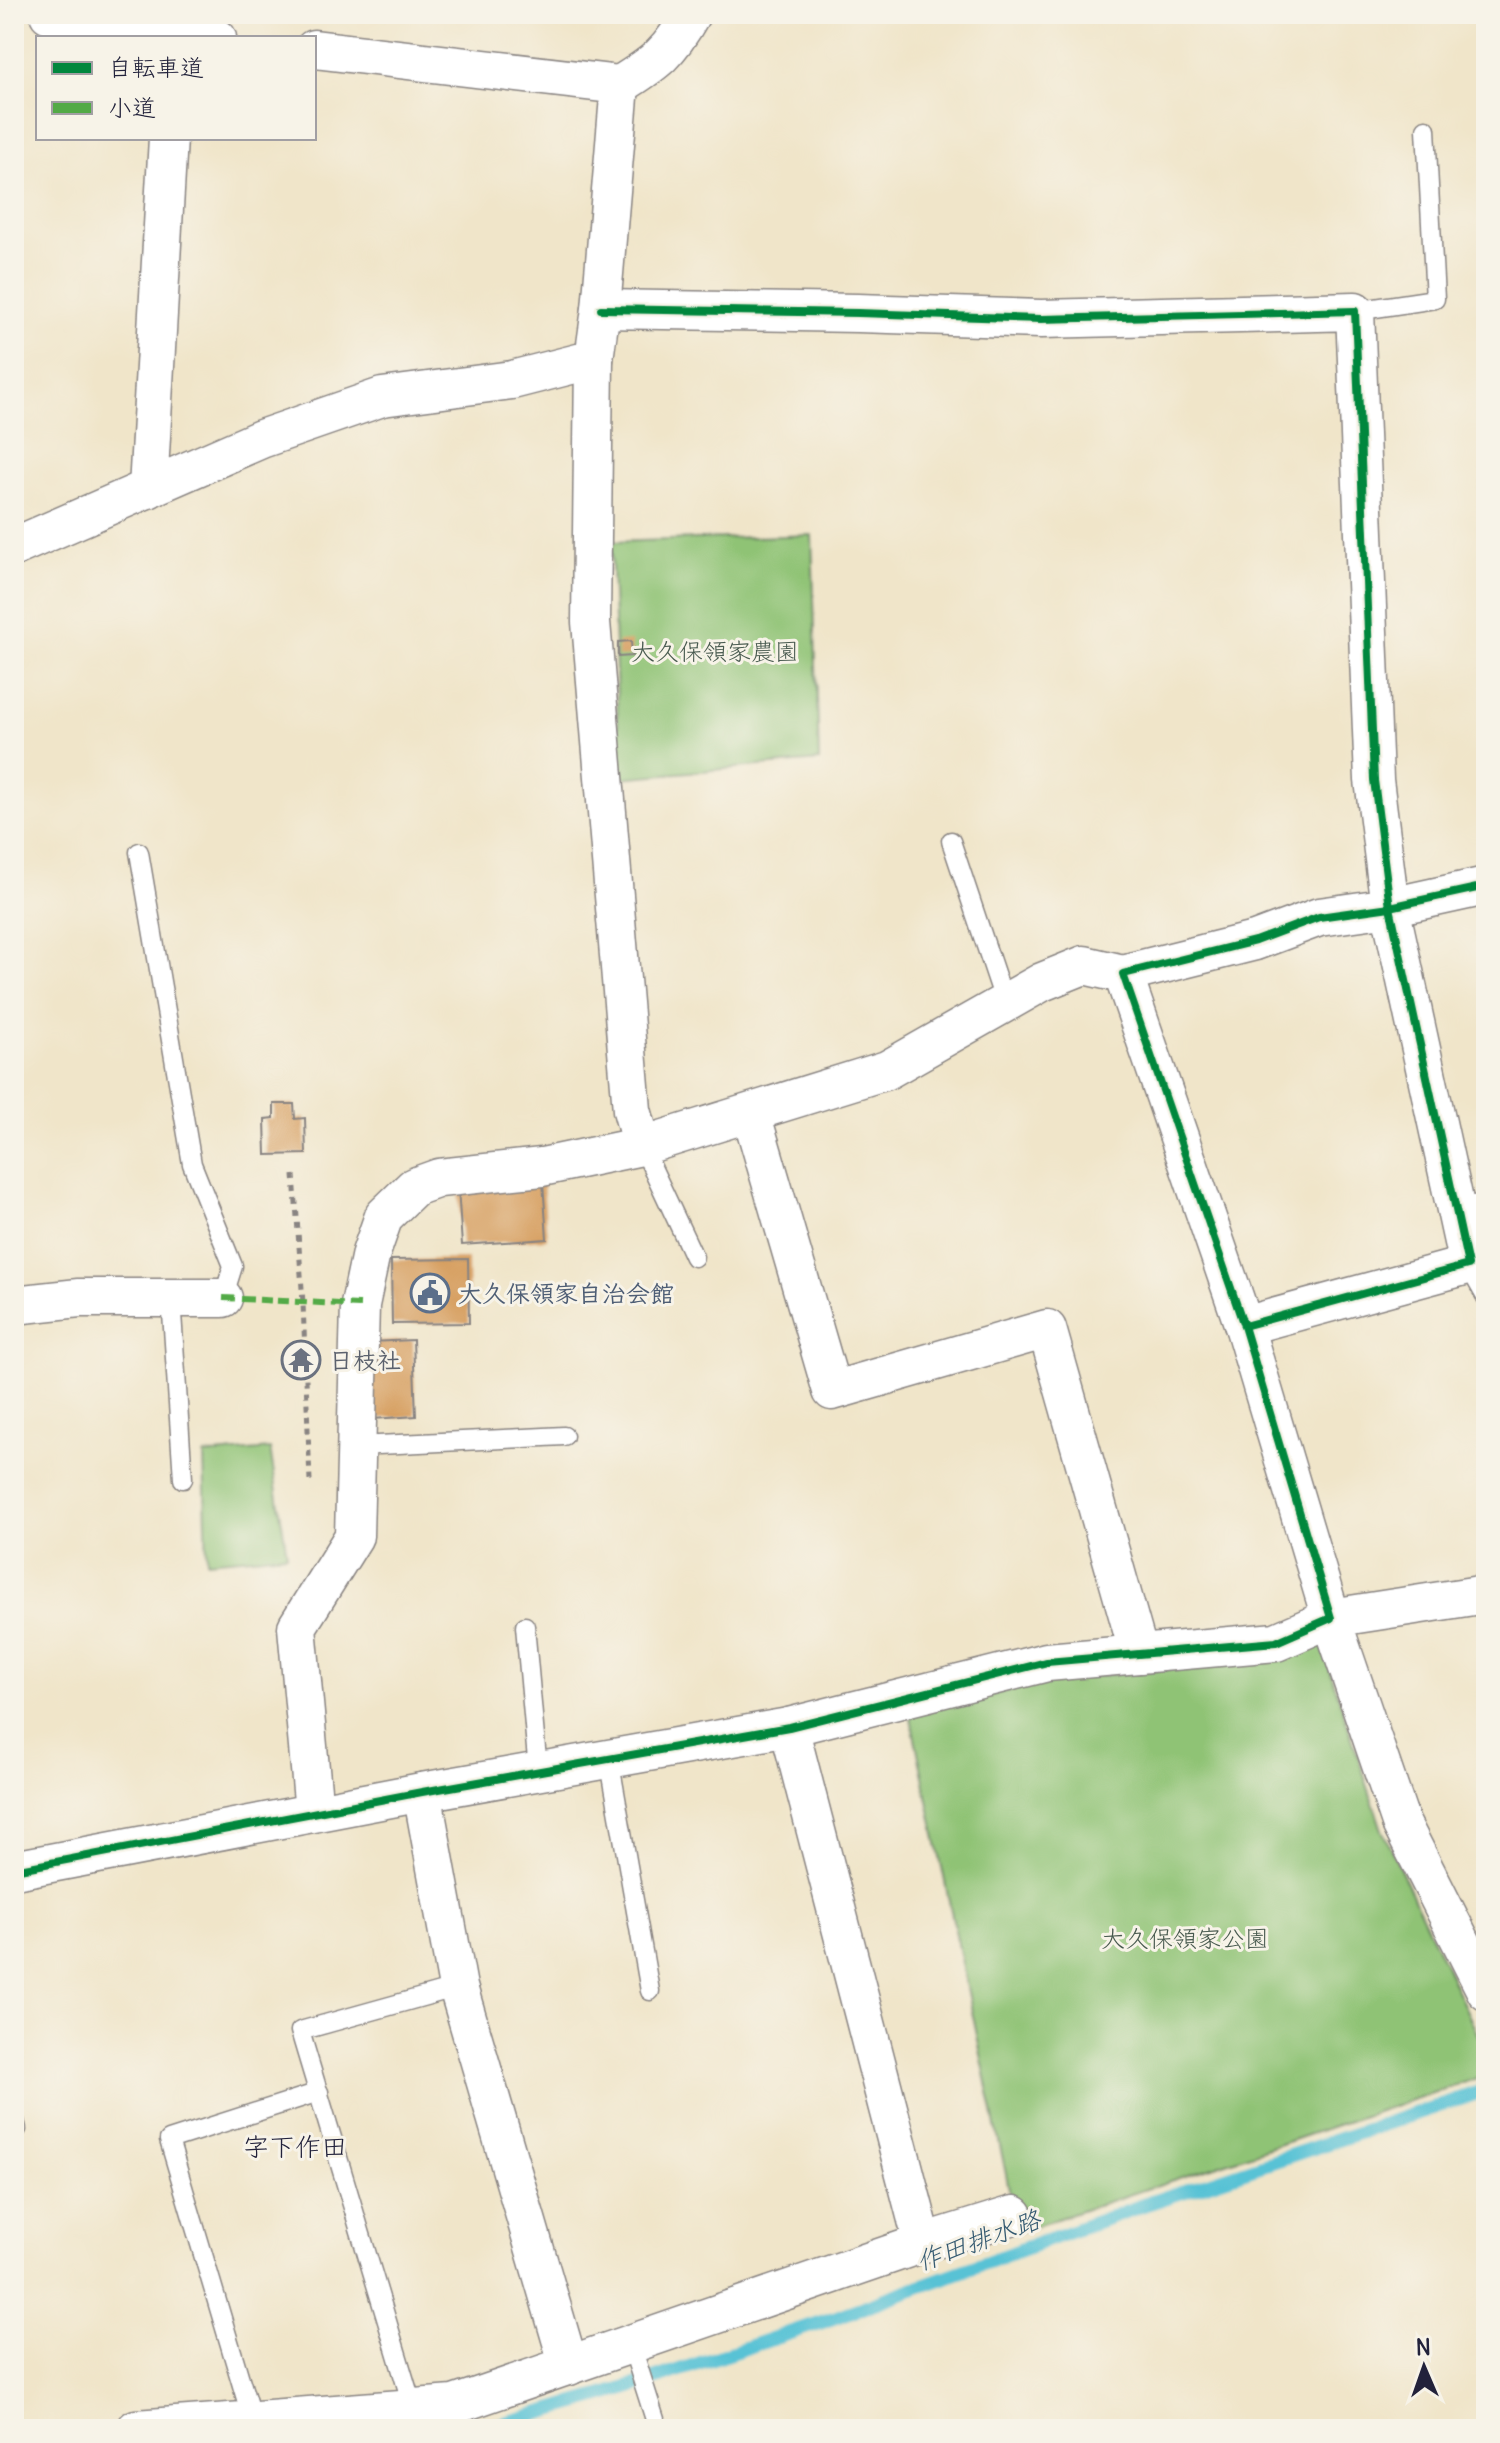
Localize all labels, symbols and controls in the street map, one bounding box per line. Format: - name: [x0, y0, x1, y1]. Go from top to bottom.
- legend: [36, 36, 316, 140]
- text: 自転車道: [108, 52, 204, 82]
- text: 小道: [108, 92, 156, 122]
- park label: 大久保領家農園: [631, 636, 799, 666]
- public building icon: 大久保領家自治会館: [409, 1272, 451, 1314]
- place label: 大久保領家自治会館: [458, 1278, 674, 1308]
- temple icon: 日枝社: [280, 1339, 322, 1381]
- place label: 日枝社: [329, 1345, 401, 1375]
- park label: 大久保領家公園: [1101, 1923, 1269, 1953]
- district label: 字下作田: [243, 2130, 347, 2163]
- water label: 作田排水路: [911, 2202, 1047, 2278]
- north arrow: [1384, 2327, 1464, 2407]
- text: N: [1415, 2333, 1431, 2361]

